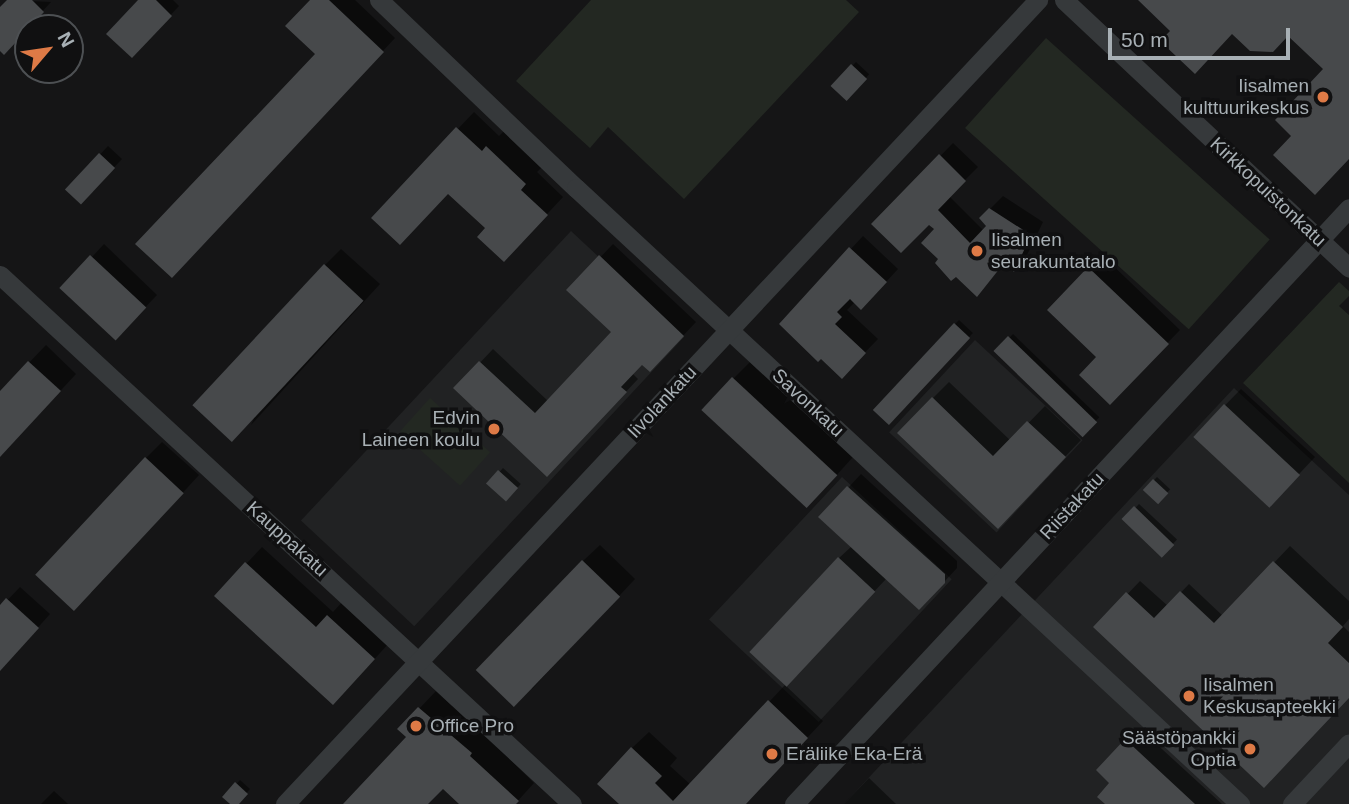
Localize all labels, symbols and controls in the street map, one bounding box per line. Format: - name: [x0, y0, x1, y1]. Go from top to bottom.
- north arrow: [14, 14, 84, 84]
- scale bar: [1111, 14, 1293, 58]
- text: N: [54, 28, 79, 51]
- text: 50 m: [1121, 28, 1168, 51]
- place label: Iisalmen kulttuurikeskus: [1183, 75, 1309, 119]
- marker: Iisalmen kulttuurikeskus: [1315, 89, 1331, 105]
- street label: Kirkkopuistonkatu: [1205, 133, 1331, 251]
- place label: Iisalmen seurakuntatalo: [991, 229, 1116, 273]
- marker: Iisalmen seurakuntatalo: [969, 243, 985, 259]
- street label: Iivolankatu: [623, 361, 701, 443]
- street label: Savonkatu: [767, 364, 849, 442]
- place label: Edvin Laineen koulu: [362, 407, 480, 451]
- marker: Edvin Laineen koulu: [486, 421, 502, 437]
- street label: Riistakatu: [1035, 468, 1109, 544]
- street label: Kauppakatu: [242, 497, 332, 581]
- place label: Iisalmen Keskusapteekki: [1203, 674, 1336, 718]
- marker: Iisalmen Keskusapteekki: [1181, 688, 1197, 704]
- place label: Office Pro: [430, 715, 514, 737]
- marker: Office Pro: [408, 718, 424, 734]
- place label: Säästöpankki Optia: [1122, 727, 1236, 771]
- marker: Säästöpankki Optia: [1242, 741, 1258, 757]
- place label: Eräliike Eka-Erä: [786, 743, 922, 765]
- marker: Eräliike Eka-Erä: [764, 746, 780, 762]

